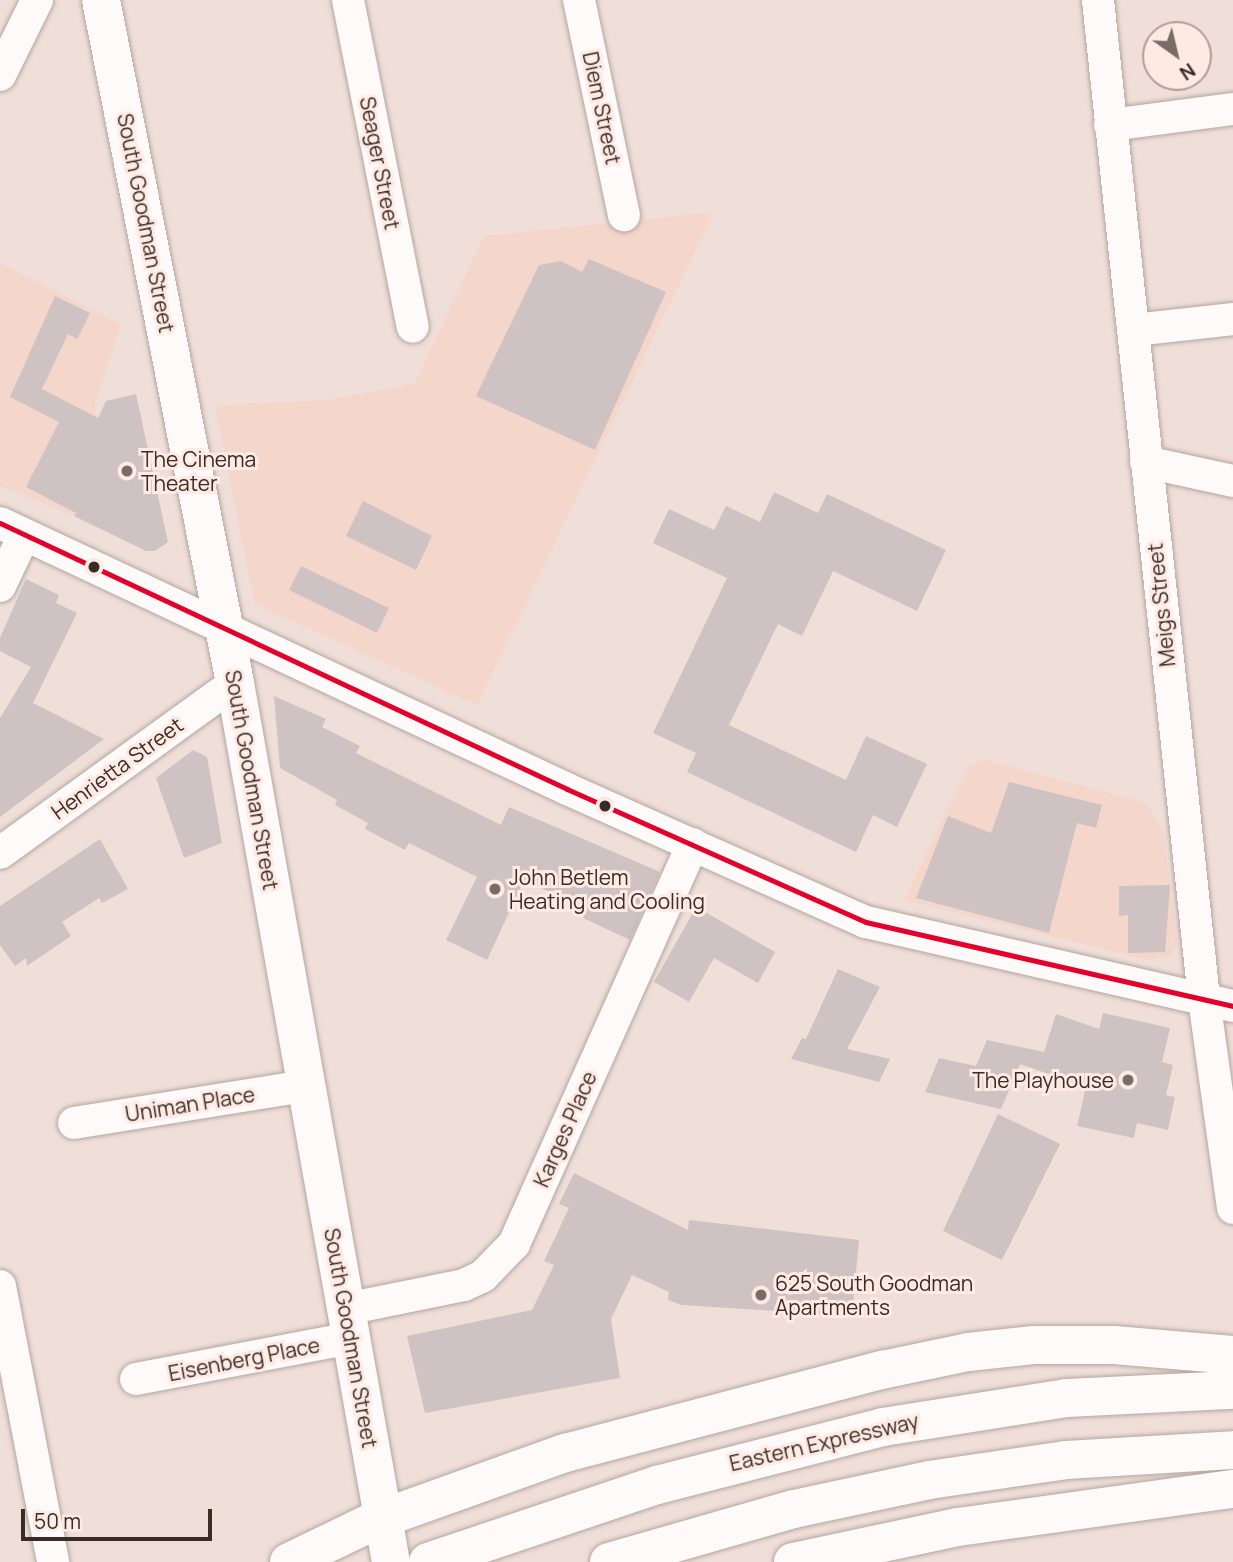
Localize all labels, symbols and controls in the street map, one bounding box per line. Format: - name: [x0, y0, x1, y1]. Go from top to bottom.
- north arrow: [1142, 21, 1212, 91]
- street label: Diem Street: [578, 49, 626, 167]
- text: N: [1175, 57, 1201, 86]
- street label: Seager Street: [355, 94, 405, 232]
- street label: South Goodman Street: [112, 111, 180, 335]
- place label: The Cinema Theater: [141, 446, 256, 496]
- marker: The Cinema Theater: [119, 463, 135, 479]
- street label: Meigs Street: [1142, 542, 1180, 668]
- unlabelled marker: [87, 560, 101, 574]
- street label: South Goodman Street: [220, 668, 284, 892]
- street label: Henrietta Street: [46, 712, 188, 824]
- unlabelled marker: [598, 799, 612, 813]
- place label: John Betlem Heating and Cooling: [509, 864, 705, 914]
- marker: John Betlem Heating and Cooling: [487, 881, 503, 897]
- street label: Karges Place: [528, 1067, 602, 1191]
- place label: The Playhouse: [972, 1067, 1114, 1093]
- marker: The Playhouse: [1120, 1072, 1136, 1088]
- street label: Uniman Place: [123, 1081, 257, 1127]
- street label: South Goodman Street: [319, 1226, 383, 1450]
- place label: 625 South Goodman Apartments: [775, 1270, 973, 1320]
- marker: 625 South Goodman Apartments: [753, 1287, 769, 1303]
- street label: Eisenberg Place: [166, 1332, 322, 1386]
- street label: Eastern Expressway: [727, 1408, 921, 1476]
- scale bar: [24, 1496, 215, 1540]
- text: 50 m: [34, 1507, 81, 1535]

